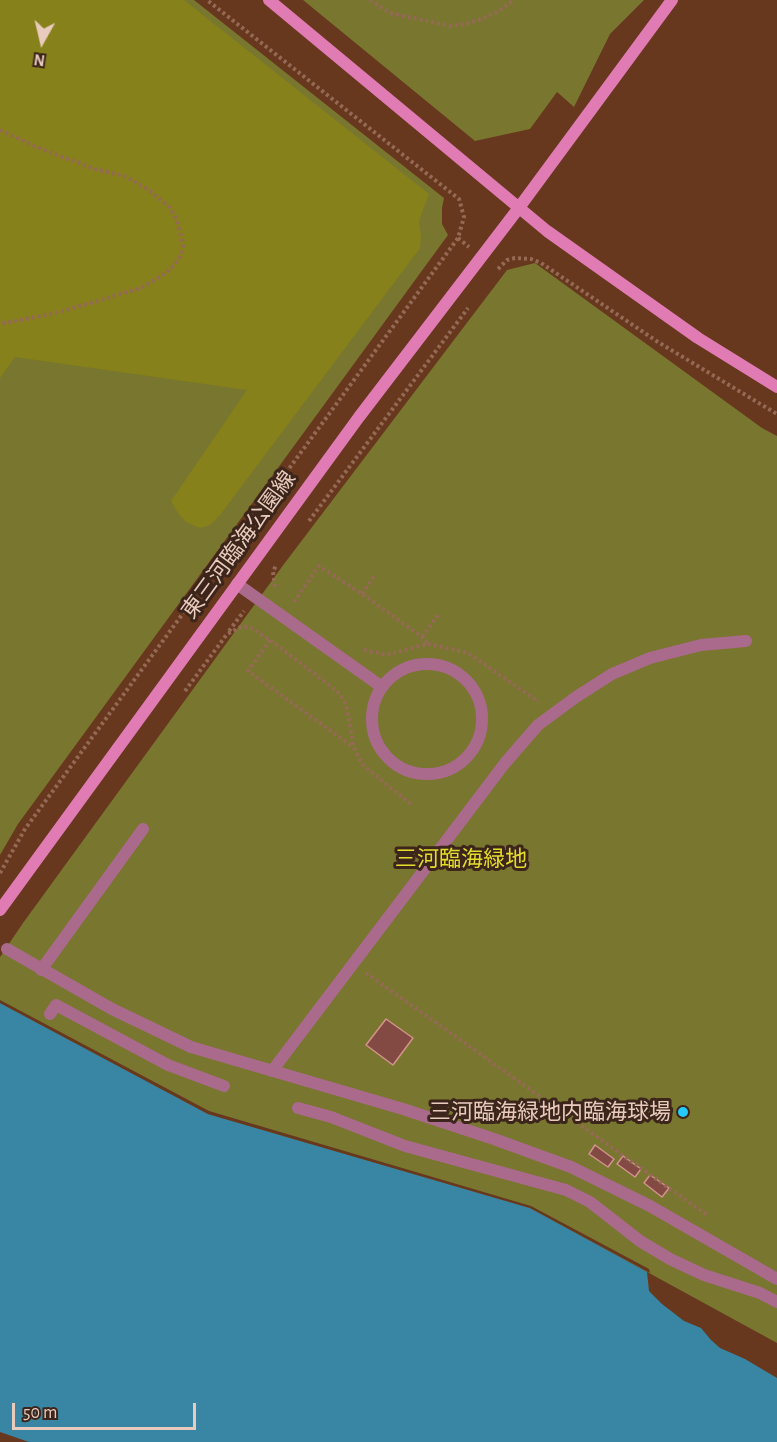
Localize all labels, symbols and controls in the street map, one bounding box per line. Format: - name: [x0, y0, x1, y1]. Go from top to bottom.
- north arrow: [12, 12, 72, 72]
- text: N: [33, 51, 46, 69]
- street label: 東三河臨海公園線: [177, 466, 301, 624]
- park label: 三河臨海緑地: [395, 846, 527, 872]
- place label: 三河臨海緑地内臨海球場: [429, 1099, 671, 1125]
- marker: 三河臨海緑地内臨海球場: [676, 1105, 690, 1119]
- scale bar: [15, 1391, 200, 1429]
- text: 50 m: [23, 1404, 57, 1422]

